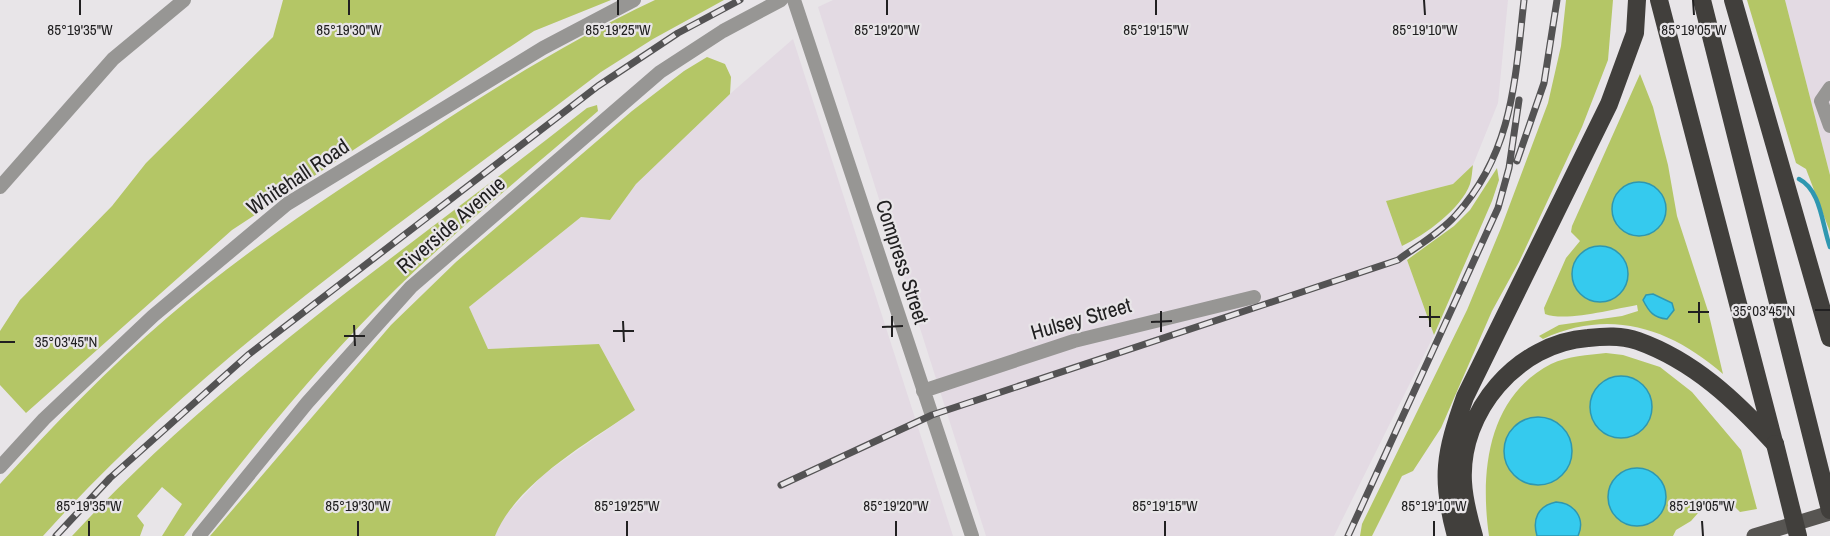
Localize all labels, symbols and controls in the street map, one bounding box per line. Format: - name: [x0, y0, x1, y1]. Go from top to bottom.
- text: 85°19'35"W: [47, 19, 113, 40]
- text: 85°19'30"W: [316, 19, 382, 40]
- text: 85°19'25"W: [585, 19, 651, 40]
- text: 85°19'20"W: [854, 19, 920, 40]
- text: 85°19'15"W: [1123, 19, 1189, 40]
- text: 85°19'10"W: [1392, 19, 1458, 40]
- text: 85°19'05"W: [1661, 19, 1727, 40]
- street label: Whitehall Road: [241, 132, 355, 222]
- street label: Riverside Avenue: [390, 169, 511, 280]
- street label: Compress Street: [869, 196, 936, 328]
- street label: Hulsey Street: [1027, 290, 1135, 347]
- text: 35°03'45"N: [1733, 300, 1795, 321]
- text: 35°03'45"N: [35, 331, 97, 352]
- text: 85°19'35"W: [56, 495, 122, 516]
- text: 85°19'30"W: [325, 495, 391, 516]
- text: 85°19'25"W: [594, 495, 660, 516]
- text: 85°19'20"W: [863, 495, 929, 516]
- text: 85°19'15"W: [1132, 495, 1198, 516]
- text: 85°19'10"W: [1401, 495, 1467, 516]
- text: 85°19'05"W: [1669, 495, 1735, 516]

